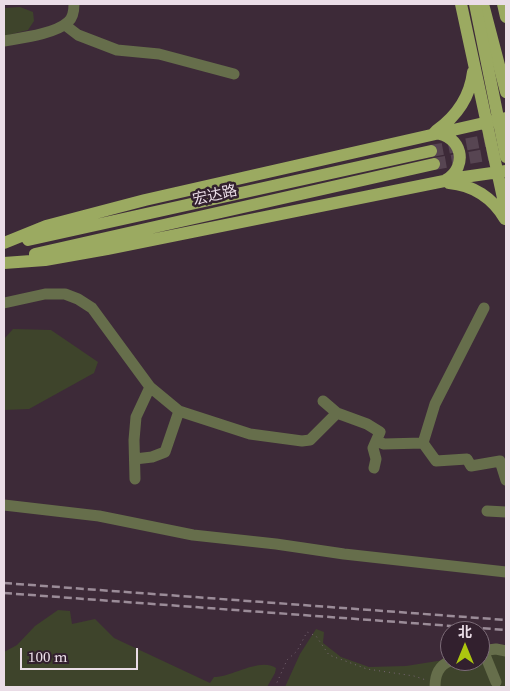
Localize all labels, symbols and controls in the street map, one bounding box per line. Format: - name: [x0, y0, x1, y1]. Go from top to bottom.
- street label: 宏达路: [191, 182, 239, 210]
- north arrow: [440, 621, 490, 671]
- text: 北: [458, 622, 472, 642]
- scale bar: [22, 638, 140, 670]
- text: 100 m: [28, 646, 68, 667]

